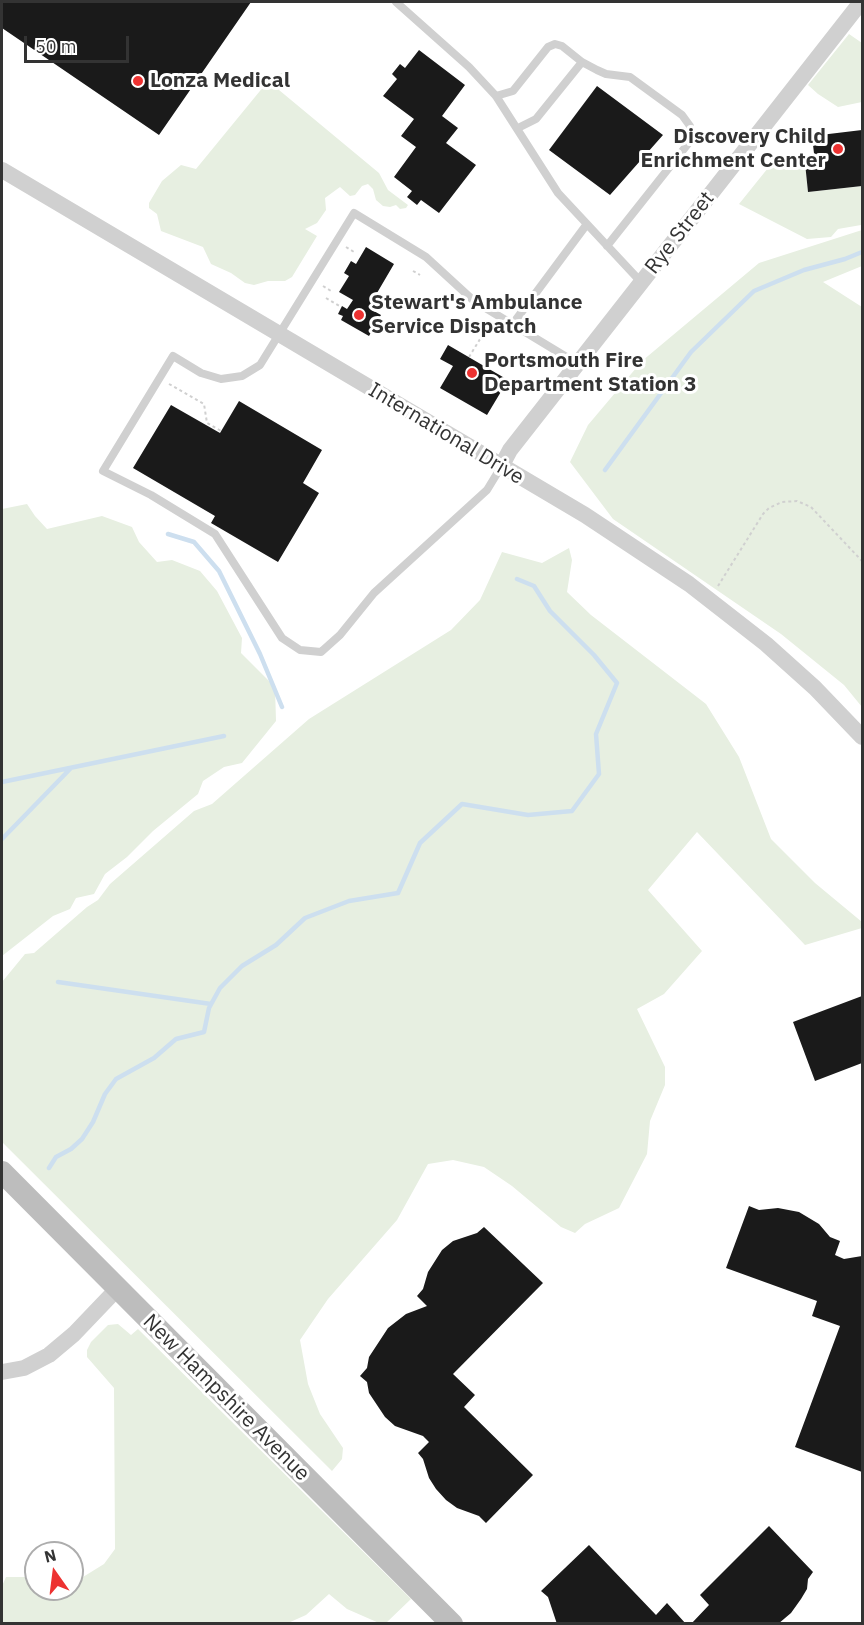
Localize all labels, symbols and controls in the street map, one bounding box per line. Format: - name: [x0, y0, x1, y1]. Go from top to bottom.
- scale bar: [27, 24, 132, 62]
- text: 50 m: [35, 35, 77, 58]
- place label: Lonza Medical: [150, 68, 290, 94]
- marker: Lonza Medical: [131, 74, 145, 88]
- place label: Discovery Child Enrichment Center: [641, 124, 826, 174]
- marker: Discovery Child Enrichment Center: [831, 142, 845, 156]
- street label: Rye Street: [640, 187, 720, 279]
- place label: Stewart's Ambulance Service Dispatch: [371, 290, 583, 340]
- marker: Stewart's Ambulance Service Dispatch: [352, 308, 366, 322]
- place label: Portsmouth Fire Department Station 3: [484, 348, 697, 398]
- marker: Portsmouth Fire Department Station 3: [465, 366, 479, 380]
- street label: International Drive: [364, 378, 528, 490]
- street label: New Hampshire Avenue: [137, 1309, 315, 1487]
- north arrow: [24, 1541, 84, 1601]
- text: N: [42, 1544, 58, 1567]

